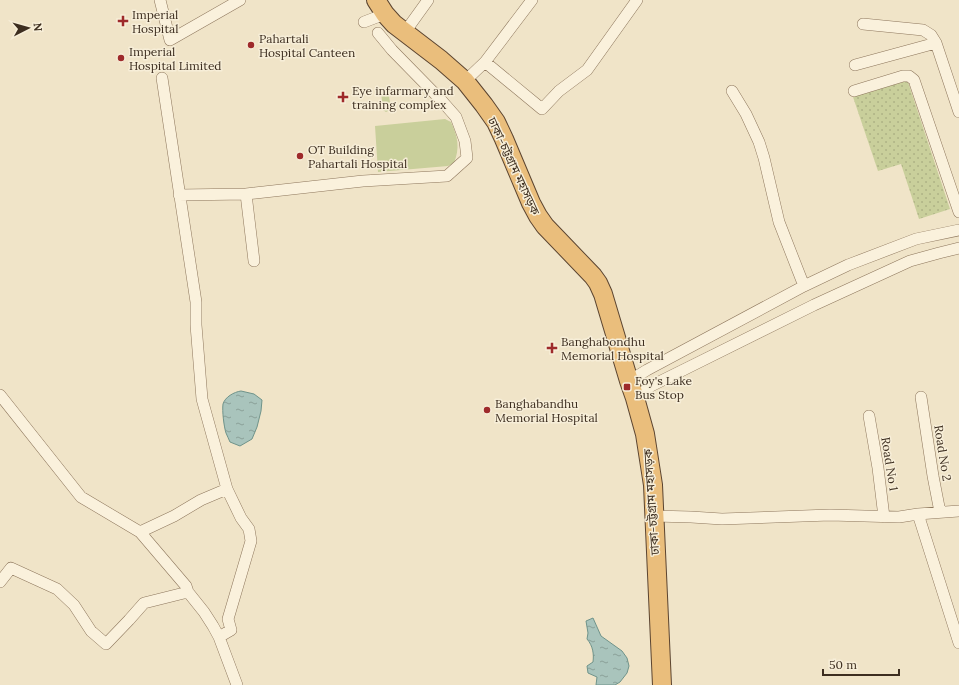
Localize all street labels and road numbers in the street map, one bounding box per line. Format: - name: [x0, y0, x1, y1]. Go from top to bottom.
- street label: ঢাকা-চট্টগ্রাম মহাসড়ক: [484, 114, 543, 218]
- street label: Road No 2: [931, 424, 955, 482]
- street label: Road No 1: [878, 436, 902, 492]
- street label: ঢাকা-চট্টগ্রাম মহাসড়ক: [640, 448, 662, 557]

